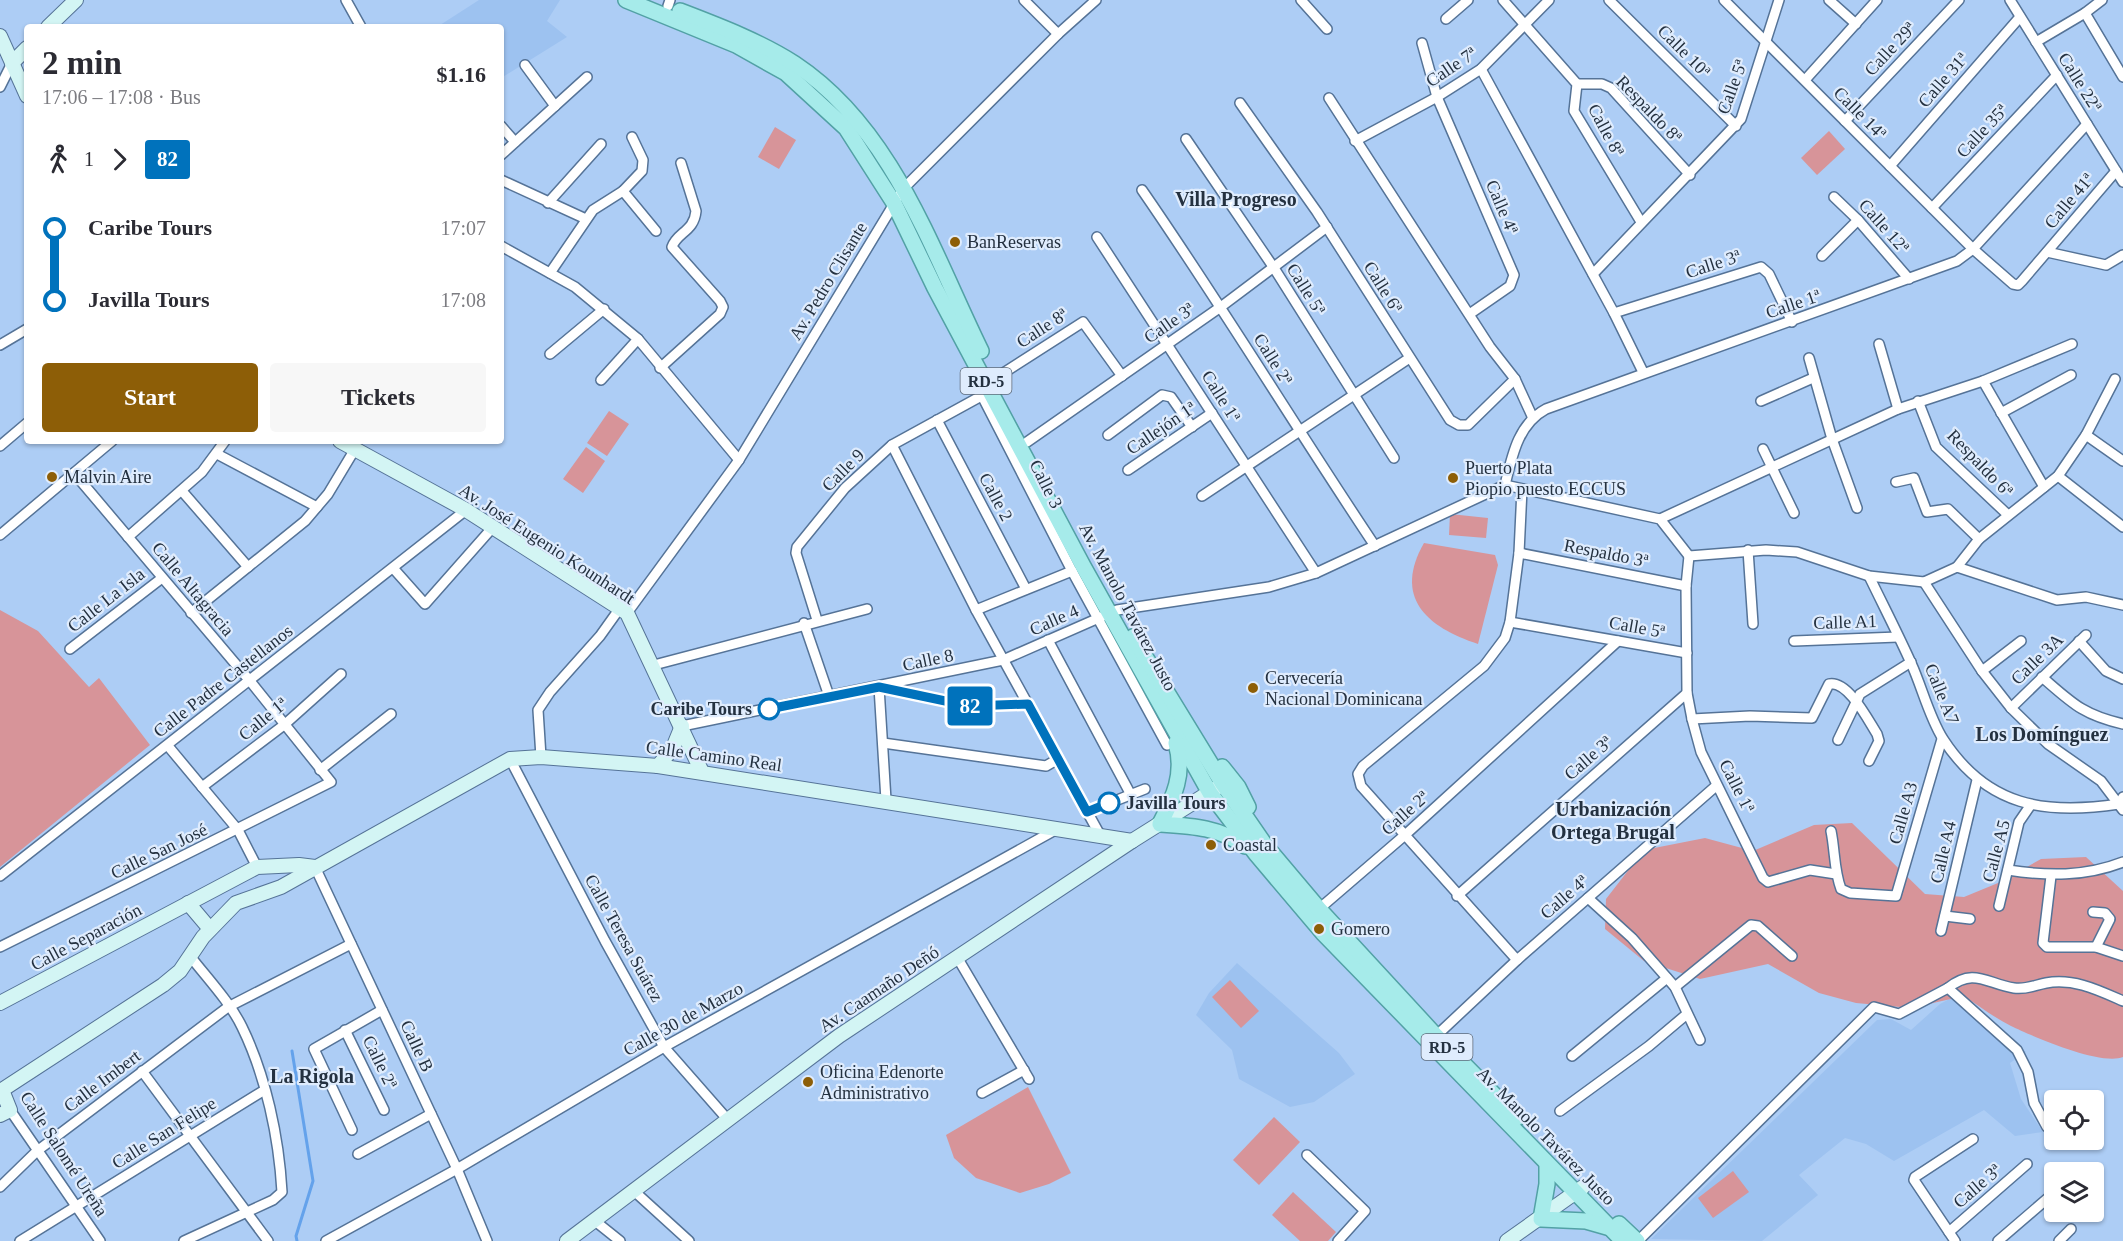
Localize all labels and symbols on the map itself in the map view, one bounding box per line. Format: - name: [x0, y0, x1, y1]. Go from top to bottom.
- street label: Calle 29ª: [1860, 18, 1920, 80]
- street label: Calle 10ª: [1654, 21, 1714, 81]
- street label: Calle 7ª: [1422, 43, 1480, 91]
- street label: Calle 31ª: [1914, 49, 1972, 111]
- street label: Calle 22ª: [2054, 49, 2106, 115]
- street label: Calle 5ª: [1713, 57, 1751, 117]
- street label: Respaldo 8ª: [1612, 71, 1686, 147]
- street label: Calle 14ª: [1830, 83, 1890, 143]
- street label: Calle 8ª: [1584, 100, 1628, 160]
- street label: Calle 35ª: [1952, 100, 2012, 162]
- street label: Calle 41ª: [2040, 169, 2098, 232]
- street label: Calle 4ª: [1482, 177, 1522, 237]
- district label: Villa Progreso: [1175, 188, 1297, 211]
- street label: Calle 12ª: [1855, 195, 1913, 257]
- street label: Av. Pedro Clisante: [785, 218, 871, 344]
- place label: BanReservas: [967, 232, 1061, 252]
- marker: BanReservas: [948, 235, 962, 249]
- street label: Calle 3ª: [1683, 246, 1743, 282]
- street label: Calle 6ª: [1360, 258, 1406, 316]
- street label: Calle 5ª: [1283, 260, 1329, 318]
- street label: Calle 1ª: [1763, 285, 1823, 323]
- street label: Calle 3ª: [1140, 299, 1198, 347]
- street label: Calle 8ª: [1013, 304, 1071, 352]
- street label: Calle 2ª: [1250, 330, 1296, 388]
- street label: Calle 1ª: [1198, 367, 1244, 425]
- road number: RD-5: [960, 368, 1012, 394]
- street label: Callejón 1ª: [1122, 397, 1200, 459]
- street label: Respaldo 6ª: [1943, 425, 2017, 501]
- street label: Calle 9: [818, 445, 868, 495]
- street label: Calle 3: [1025, 457, 1067, 511]
- place label: Puerto Plata Piopio puesto ECCUS: [1465, 458, 1626, 499]
- place label: Malvin Aire: [64, 467, 152, 487]
- marker: Malvin Aire: [45, 470, 59, 484]
- street label: Calle 2: [975, 470, 1017, 524]
- marker: Puerto Plata Piopio puesto ECCUS: [1446, 471, 1460, 485]
- street label: Av. José Eugenio Kounhardt: [455, 480, 639, 608]
- street label: Av. Manolo Tavárez Justo: [1075, 520, 1181, 694]
- street label: Respaldo 3ª: [1562, 535, 1650, 571]
- street label: Calle Altagracia: [148, 538, 238, 640]
- street label: Calle La Isla: [64, 564, 148, 636]
- street label: Calle 4: [1026, 600, 1082, 640]
- street label: Calle A1: [1813, 611, 1877, 633]
- street label: Calle 5ª: [1607, 612, 1667, 642]
- street label: Calle Padre Castellanos: [149, 620, 297, 742]
- street label: Calle 3A: [2007, 629, 2067, 689]
- street label: Calle 8: [901, 645, 955, 675]
- street label: Calle A7: [1921, 661, 1963, 727]
- place label: Cervecería Nacional Dominicana: [1265, 668, 1422, 709]
- marker: Cervecería Nacional Dominicana: [1246, 681, 1260, 695]
- line badge: 82: [943, 686, 997, 726]
- street label: Calle 1ª: [235, 693, 291, 745]
- marker: Caribe Tours: [758, 698, 780, 720]
- place label: Caribe Tours: [650, 699, 752, 719]
- district label: Los Domínguez: [1976, 723, 2109, 746]
- street label: Calle 3ª: [1560, 732, 1616, 784]
- street label: Calle Camino Real: [645, 737, 783, 775]
- street label: Calle 1ª: [1715, 756, 1759, 816]
- street label: Calle A3: [1885, 780, 1921, 846]
- street label: Calle 2ª: [1377, 787, 1433, 839]
- marker: Javilla Tours: [1098, 792, 1120, 814]
- place label: Javilla Tours: [1126, 793, 1226, 813]
- district label: Urbanización Ortega Brugal: [1551, 798, 1675, 844]
- street label: Calle A5: [1978, 818, 2014, 884]
- street label: Calle San José: [107, 819, 211, 883]
- street label: Calle A4: [1926, 819, 1960, 885]
- place label: Coastal: [1223, 835, 1277, 855]
- marker: Coastal: [1204, 838, 1218, 852]
- street label: Calle Teresa Suárez: [581, 871, 667, 1005]
- street label: Calle 4ª: [1536, 871, 1592, 923]
- street label: Calle Separación: [27, 899, 145, 975]
- place label: Gomero: [1331, 919, 1390, 939]
- marker: Gomero: [1312, 922, 1326, 936]
- street label: Av. Caamaño Deñó: [815, 942, 943, 1036]
- street label: Calle 30 de Marzo: [620, 978, 746, 1060]
- street label: Calle B: [396, 1017, 438, 1075]
- street label: Calle 2ª: [359, 1032, 401, 1092]
- road number: RD-5: [1422, 1034, 1472, 1060]
- street label: Calle Imbert: [60, 1046, 144, 1116]
- place label: Oficina Edenorte Administrativo: [820, 1062, 943, 1103]
- street label: Av. Manolo Tavárez Justo: [1473, 1063, 1619, 1209]
- district label: La Rigola: [270, 1065, 354, 1088]
- marker: Oficina Edenorte Administrativo: [801, 1075, 815, 1089]
- street label: Calle Salomé Ureña: [16, 1088, 112, 1220]
- street label: Calle San Felipe: [108, 1093, 220, 1173]
- street label: Calle 3ª: [1949, 1160, 2005, 1212]

